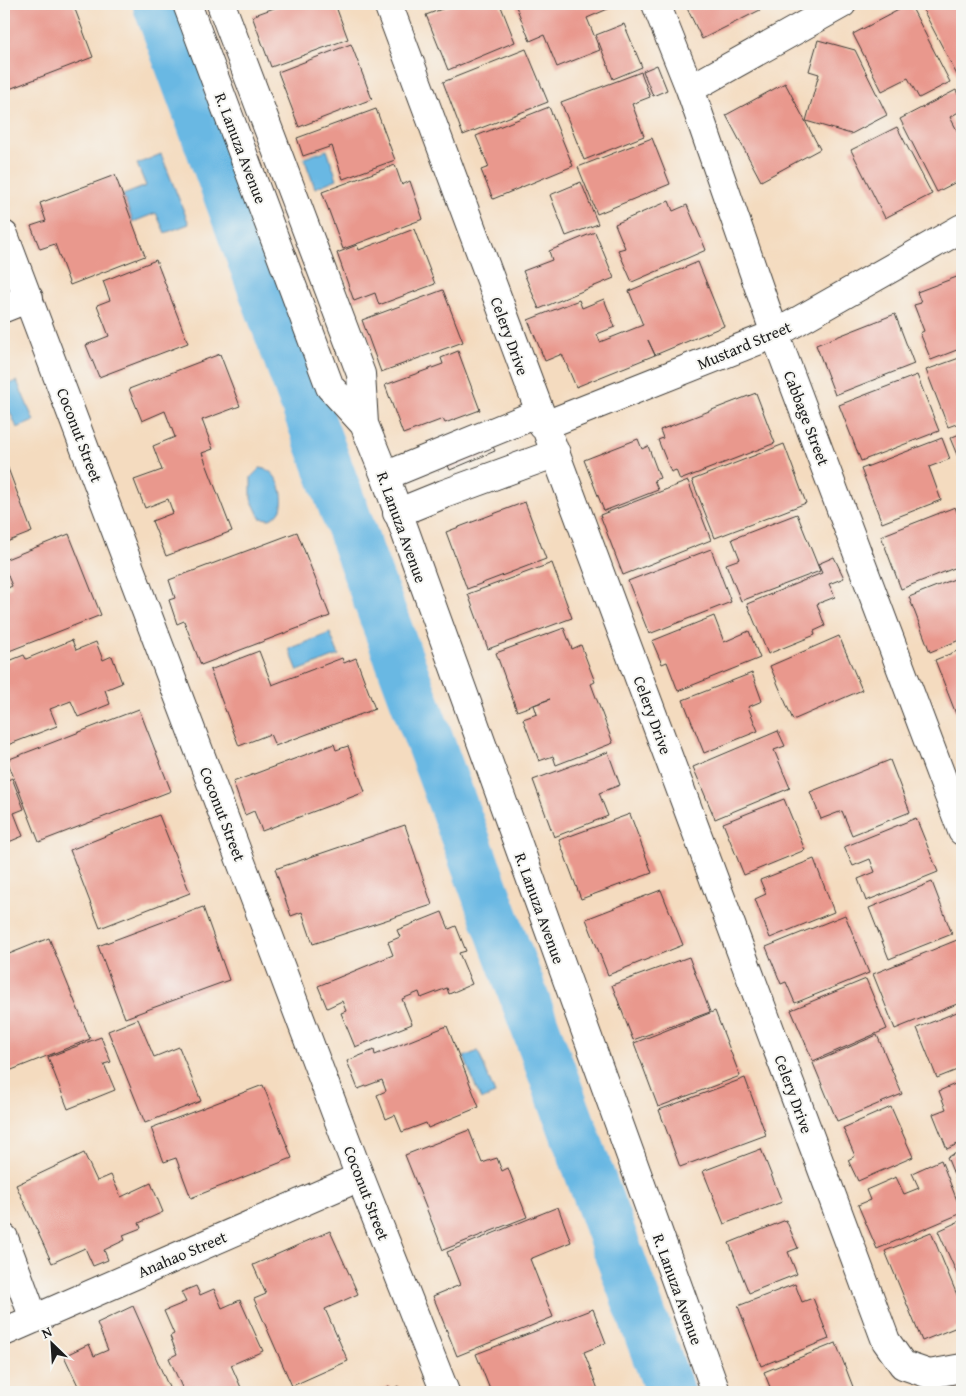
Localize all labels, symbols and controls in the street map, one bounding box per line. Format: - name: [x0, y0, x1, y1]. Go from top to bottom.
- street label: R. Lanuza Avenue: [209, 89, 273, 207]
- street label: Celery Drive: [485, 293, 535, 379]
- street label: Mustard Street: [693, 314, 795, 376]
- street label: Cabbage Street: [778, 367, 836, 469]
- street label: Coconut Street: [51, 384, 109, 486]
- street label: R. Lanuza Avenue: [371, 468, 433, 586]
- street label: Celery Drive: [628, 672, 678, 758]
- street label: Coconut Street: [194, 763, 252, 865]
- street label: R. Lanuza Avenue: [509, 849, 571, 967]
- street label: Celery Drive: [769, 1051, 819, 1137]
- street label: Coconut Street: [338, 1142, 396, 1244]
- street label: Anahao Street: [134, 1224, 231, 1284]
- street label: R. Lanuza Avenue: [647, 1230, 709, 1348]
- north arrow: [28, 1318, 78, 1368]
- text: N: [38, 1321, 56, 1343]

